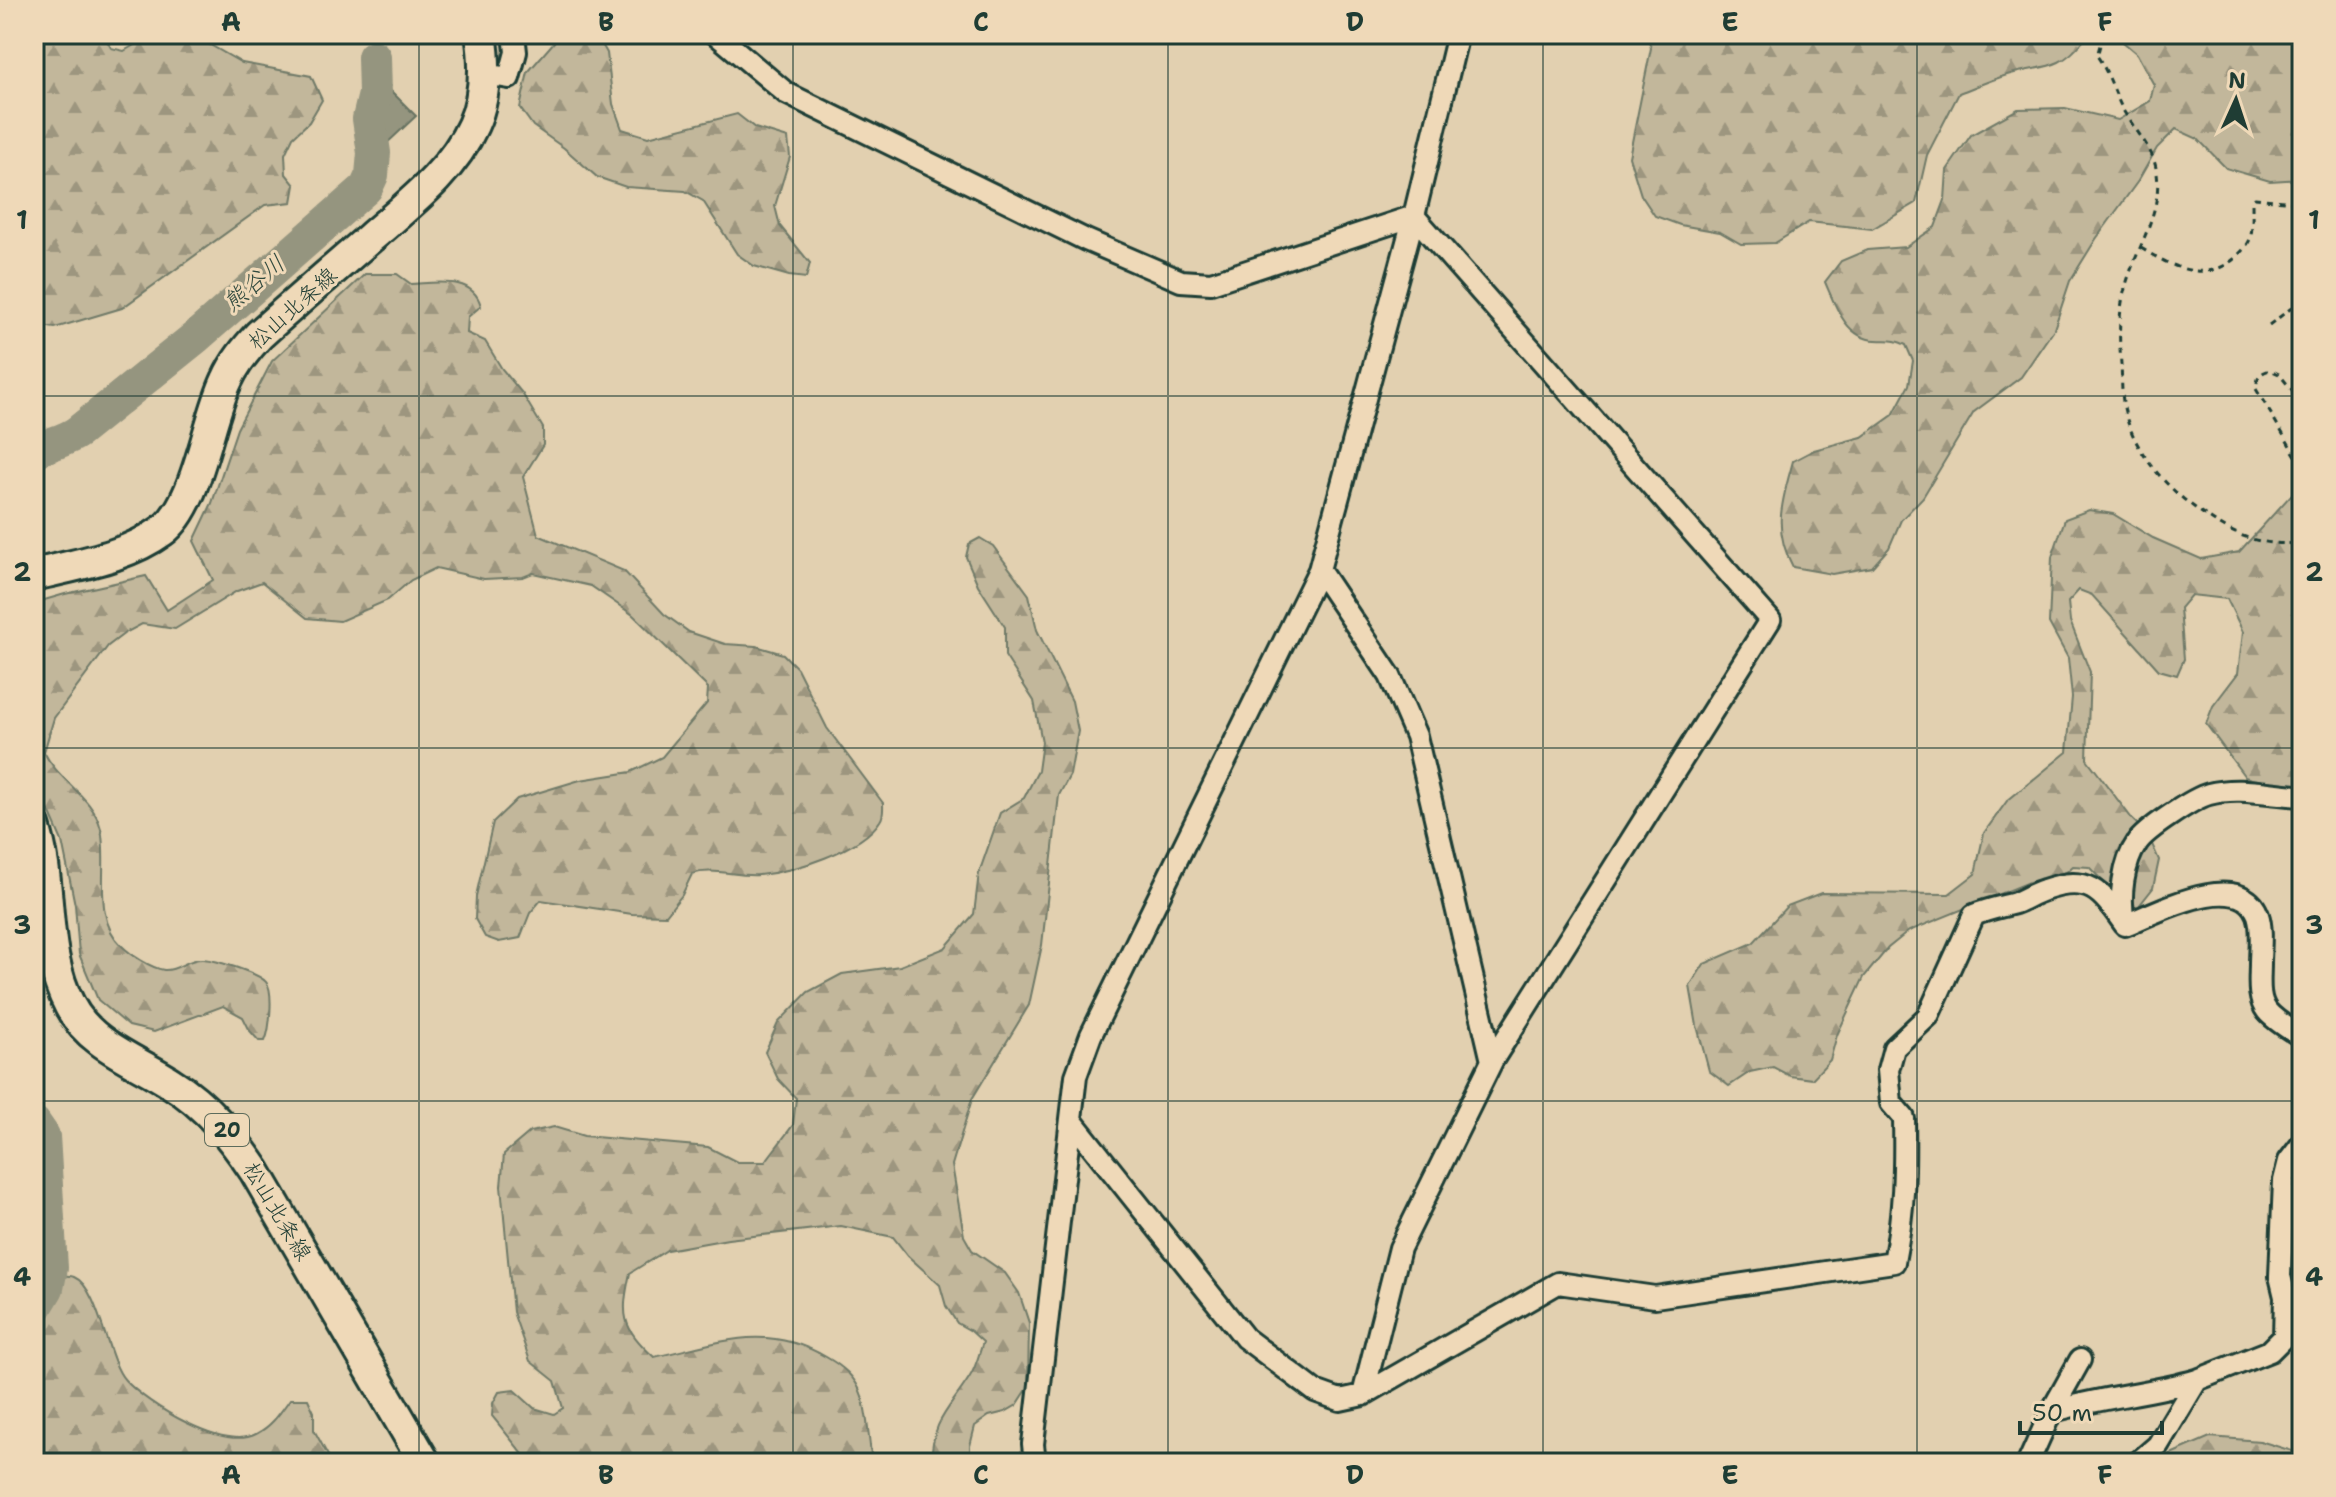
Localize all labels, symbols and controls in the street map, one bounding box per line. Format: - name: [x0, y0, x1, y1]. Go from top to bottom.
- text: A: [221, 4, 241, 39]
- text: B: [598, 4, 614, 39]
- text: C: [973, 4, 989, 39]
- text: D: [1346, 4, 1364, 39]
- text: E: [1721, 4, 1739, 39]
- text: F: [2097, 4, 2113, 39]
- north arrow: [2196, 60, 2276, 140]
- text: N: [2228, 66, 2246, 95]
- text: 1: [16, 202, 28, 237]
- text: 1: [2308, 202, 2320, 237]
- water label: 熊谷川: [216, 248, 292, 318]
- street label: 松山北条線: [242, 261, 343, 356]
- text: 2: [13, 554, 31, 589]
- text: 2: [2305, 554, 2323, 589]
- text: 3: [13, 907, 31, 942]
- text: 3: [2305, 907, 2323, 942]
- road number: 20: [205, 1114, 249, 1146]
- street label: 松山北条線: [237, 1157, 318, 1266]
- text: 4: [13, 1259, 31, 1294]
- text: 4: [2305, 1259, 2323, 1294]
- scale bar: [2020, 1385, 2162, 1435]
- text: 50 m: [2032, 1397, 2092, 1429]
- text: A: [221, 1457, 241, 1492]
- text: B: [598, 1457, 614, 1492]
- text: C: [973, 1457, 989, 1492]
- text: D: [1346, 1457, 1364, 1492]
- text: E: [1721, 1457, 1739, 1492]
- text: F: [2097, 1457, 2113, 1492]

